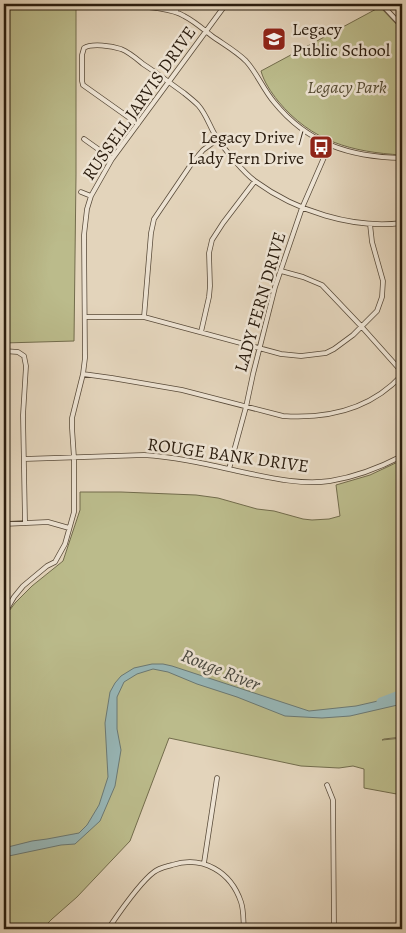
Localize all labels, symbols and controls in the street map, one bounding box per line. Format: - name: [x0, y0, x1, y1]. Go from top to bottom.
- place label: Legacy Public School: [292, 17, 391, 62]
- street label: RUSSELL JARVIS DRIVE: [77, 21, 201, 185]
- school or university icon: Legacy Public School: [261, 26, 287, 52]
- park label: Legacy Park: [307, 75, 387, 99]
- place label: Legacy Drive / Lady Fern Drive: [188, 125, 304, 170]
- bus stop icon: Legacy Drive / Lady Fern Drive: [308, 134, 334, 160]
- street label: LADY FERN DRIVE: [229, 229, 291, 375]
- street label: ROUGE BANK DRIVE: [146, 432, 310, 478]
- water label: Rouge River: [177, 642, 265, 698]

